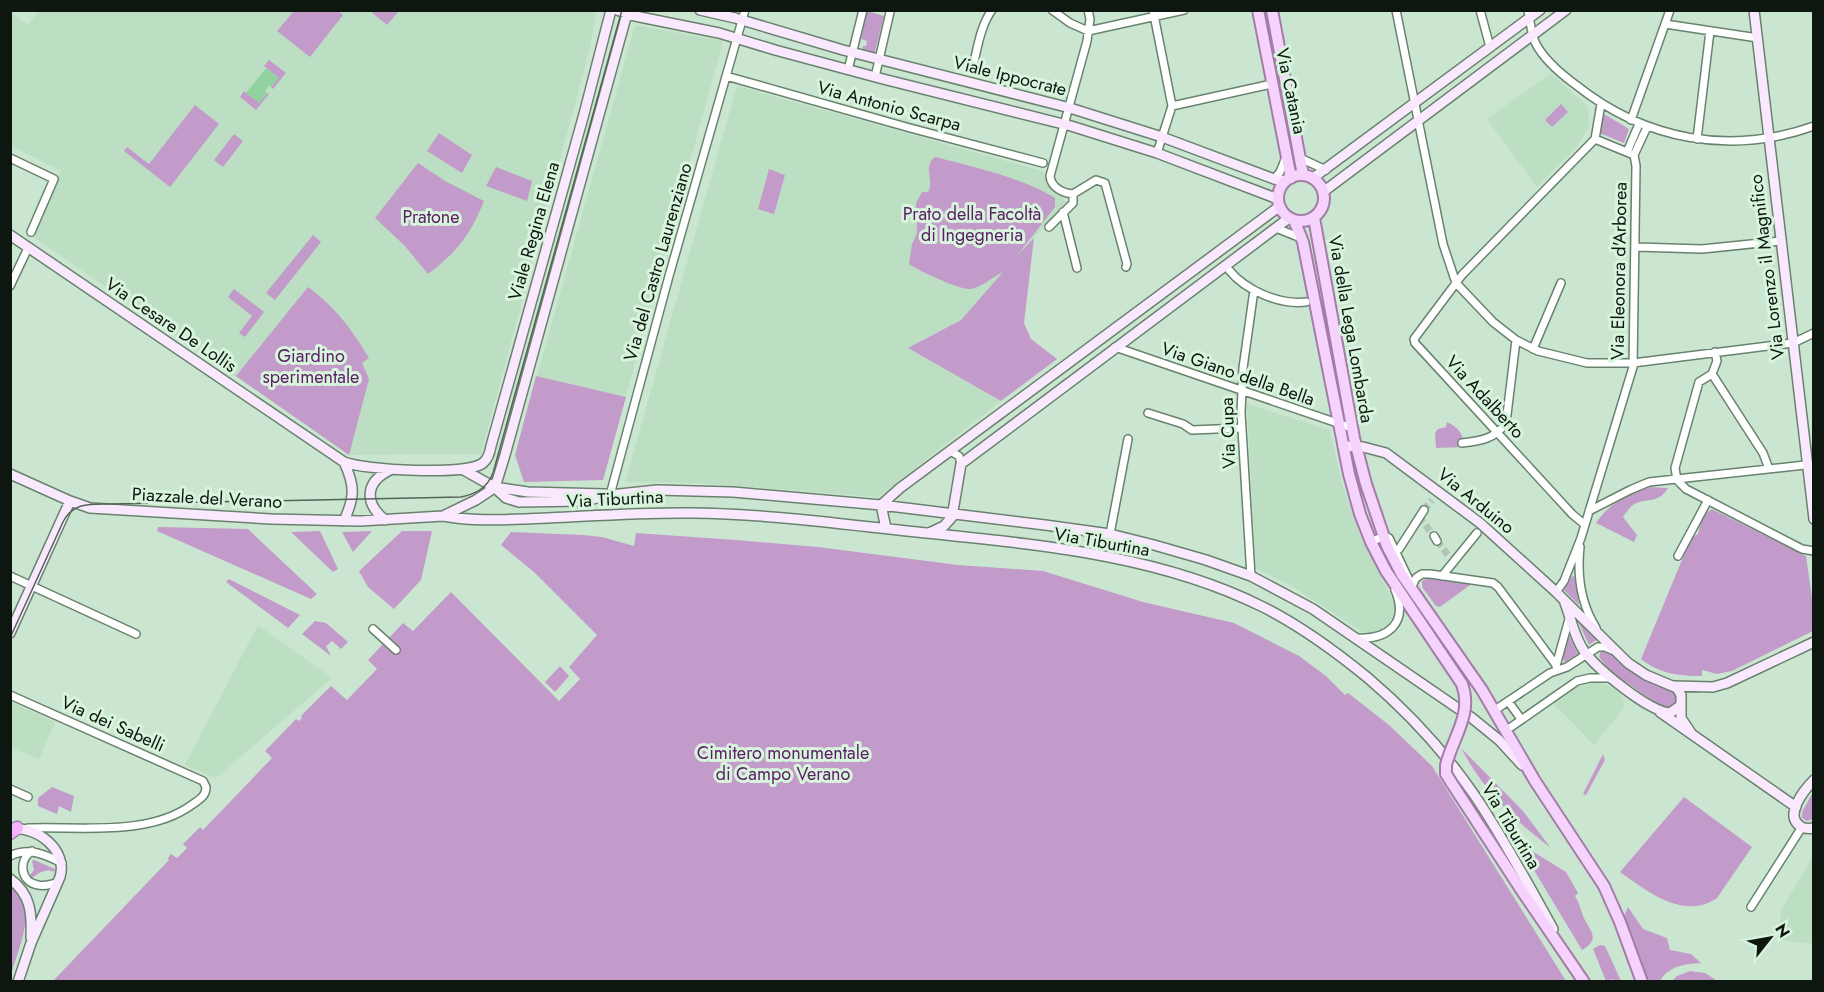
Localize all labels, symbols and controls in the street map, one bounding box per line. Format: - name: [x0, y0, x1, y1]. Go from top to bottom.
- street label: Via Catania: [1269, 46, 1313, 136]
- street label: Viale Ippocrate: [951, 49, 1069, 103]
- street label: Via Antonio Scarpa: [814, 74, 964, 138]
- street label: Viale Regina Elena: [502, 159, 566, 303]
- street label: Via del Castro Laurenziano: [617, 160, 699, 364]
- street label: Via Lorenzo il Magnifico: [1743, 173, 1791, 361]
- street label: Via Eleonora d'Arborea: [1604, 182, 1634, 360]
- park label: Prato della Facoltà di Ingegneria: [903, 201, 1041, 248]
- park label: Pratone: [402, 204, 460, 230]
- street label: Via della Lega Lombarda: [1322, 233, 1380, 425]
- street label: Via Cesare De Lollis: [100, 271, 242, 379]
- street label: Via Giano della Bella: [1158, 336, 1318, 412]
- park label: Giardino sperimentale: [263, 343, 359, 390]
- street label: Via Adalberto: [1440, 350, 1531, 445]
- street label: Via Cupa: [1214, 397, 1242, 469]
- street label: Via Arduino: [1432, 462, 1520, 540]
- street label: Piazzale del Verano: [131, 481, 283, 515]
- street label: Via Tiburtina: [566, 483, 664, 515]
- street label: Via Tiburtina: [1052, 521, 1152, 563]
- street label: Via dei Sabelli: [57, 689, 169, 759]
- park label: Cimitero monumentale di Campo Verano: [697, 740, 869, 787]
- street label: Via Tiburtina: [1475, 778, 1547, 874]
- north arrow: [1740, 908, 1800, 968]
- text: N: [1769, 919, 1796, 942]

